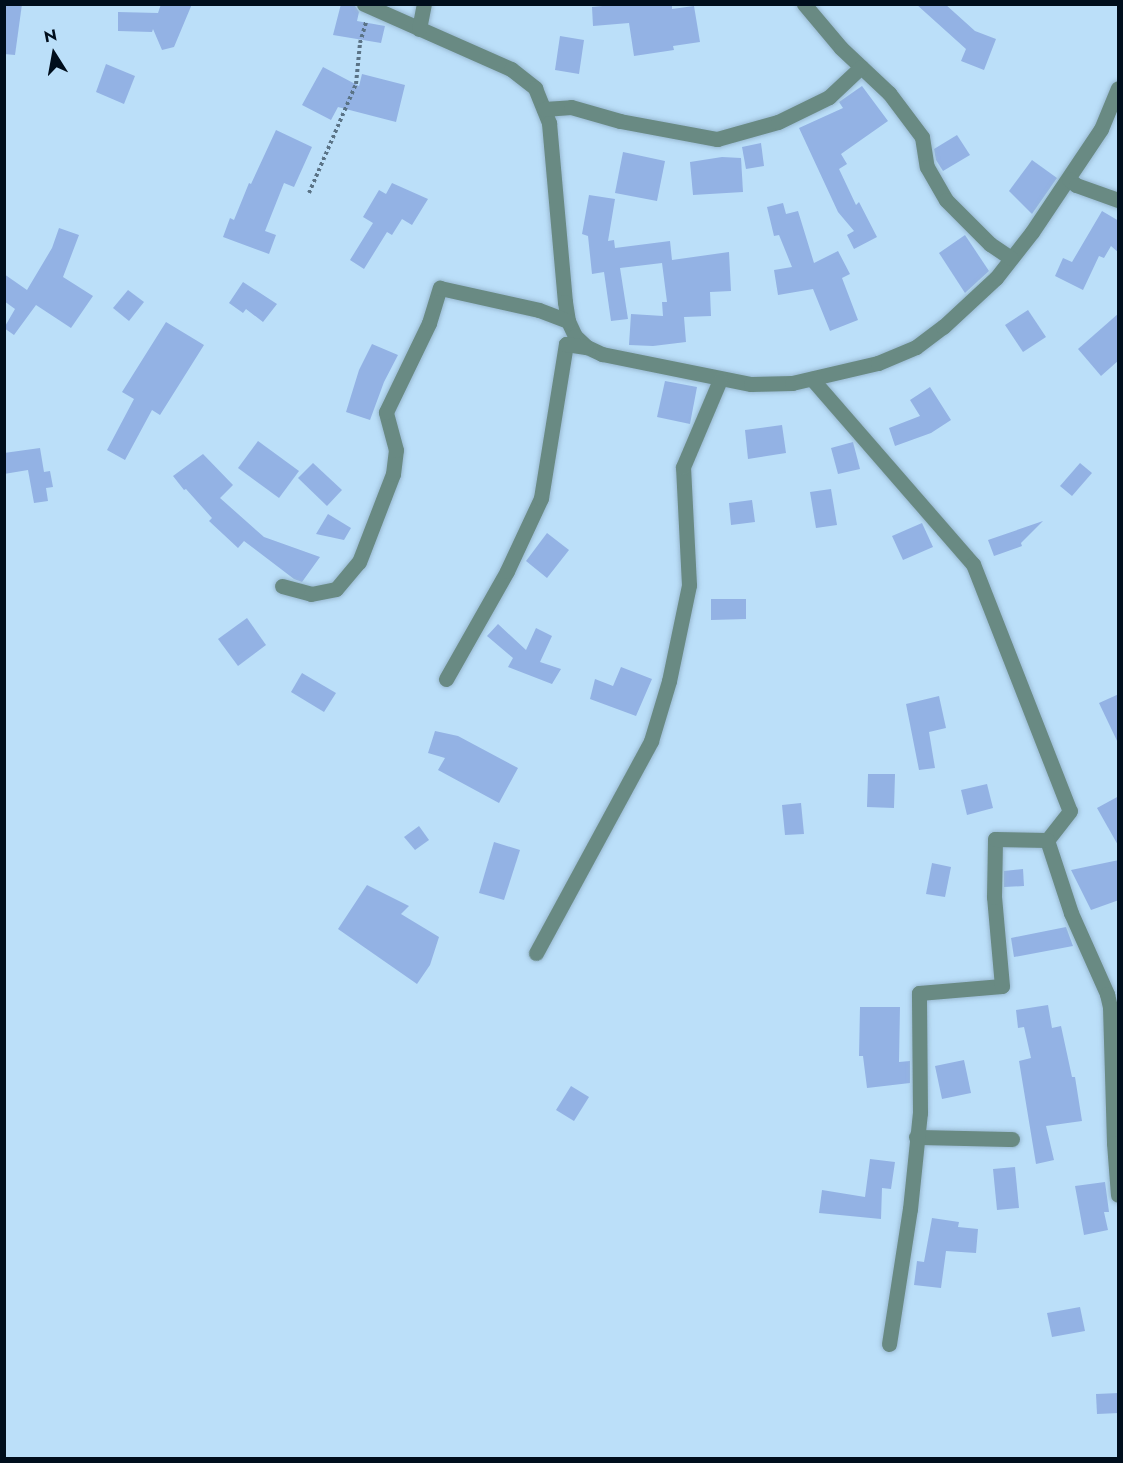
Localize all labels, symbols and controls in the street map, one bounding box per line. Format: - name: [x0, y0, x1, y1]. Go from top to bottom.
- text: N: [42, 23, 59, 48]
- north arrow: [24, 24, 84, 84]

